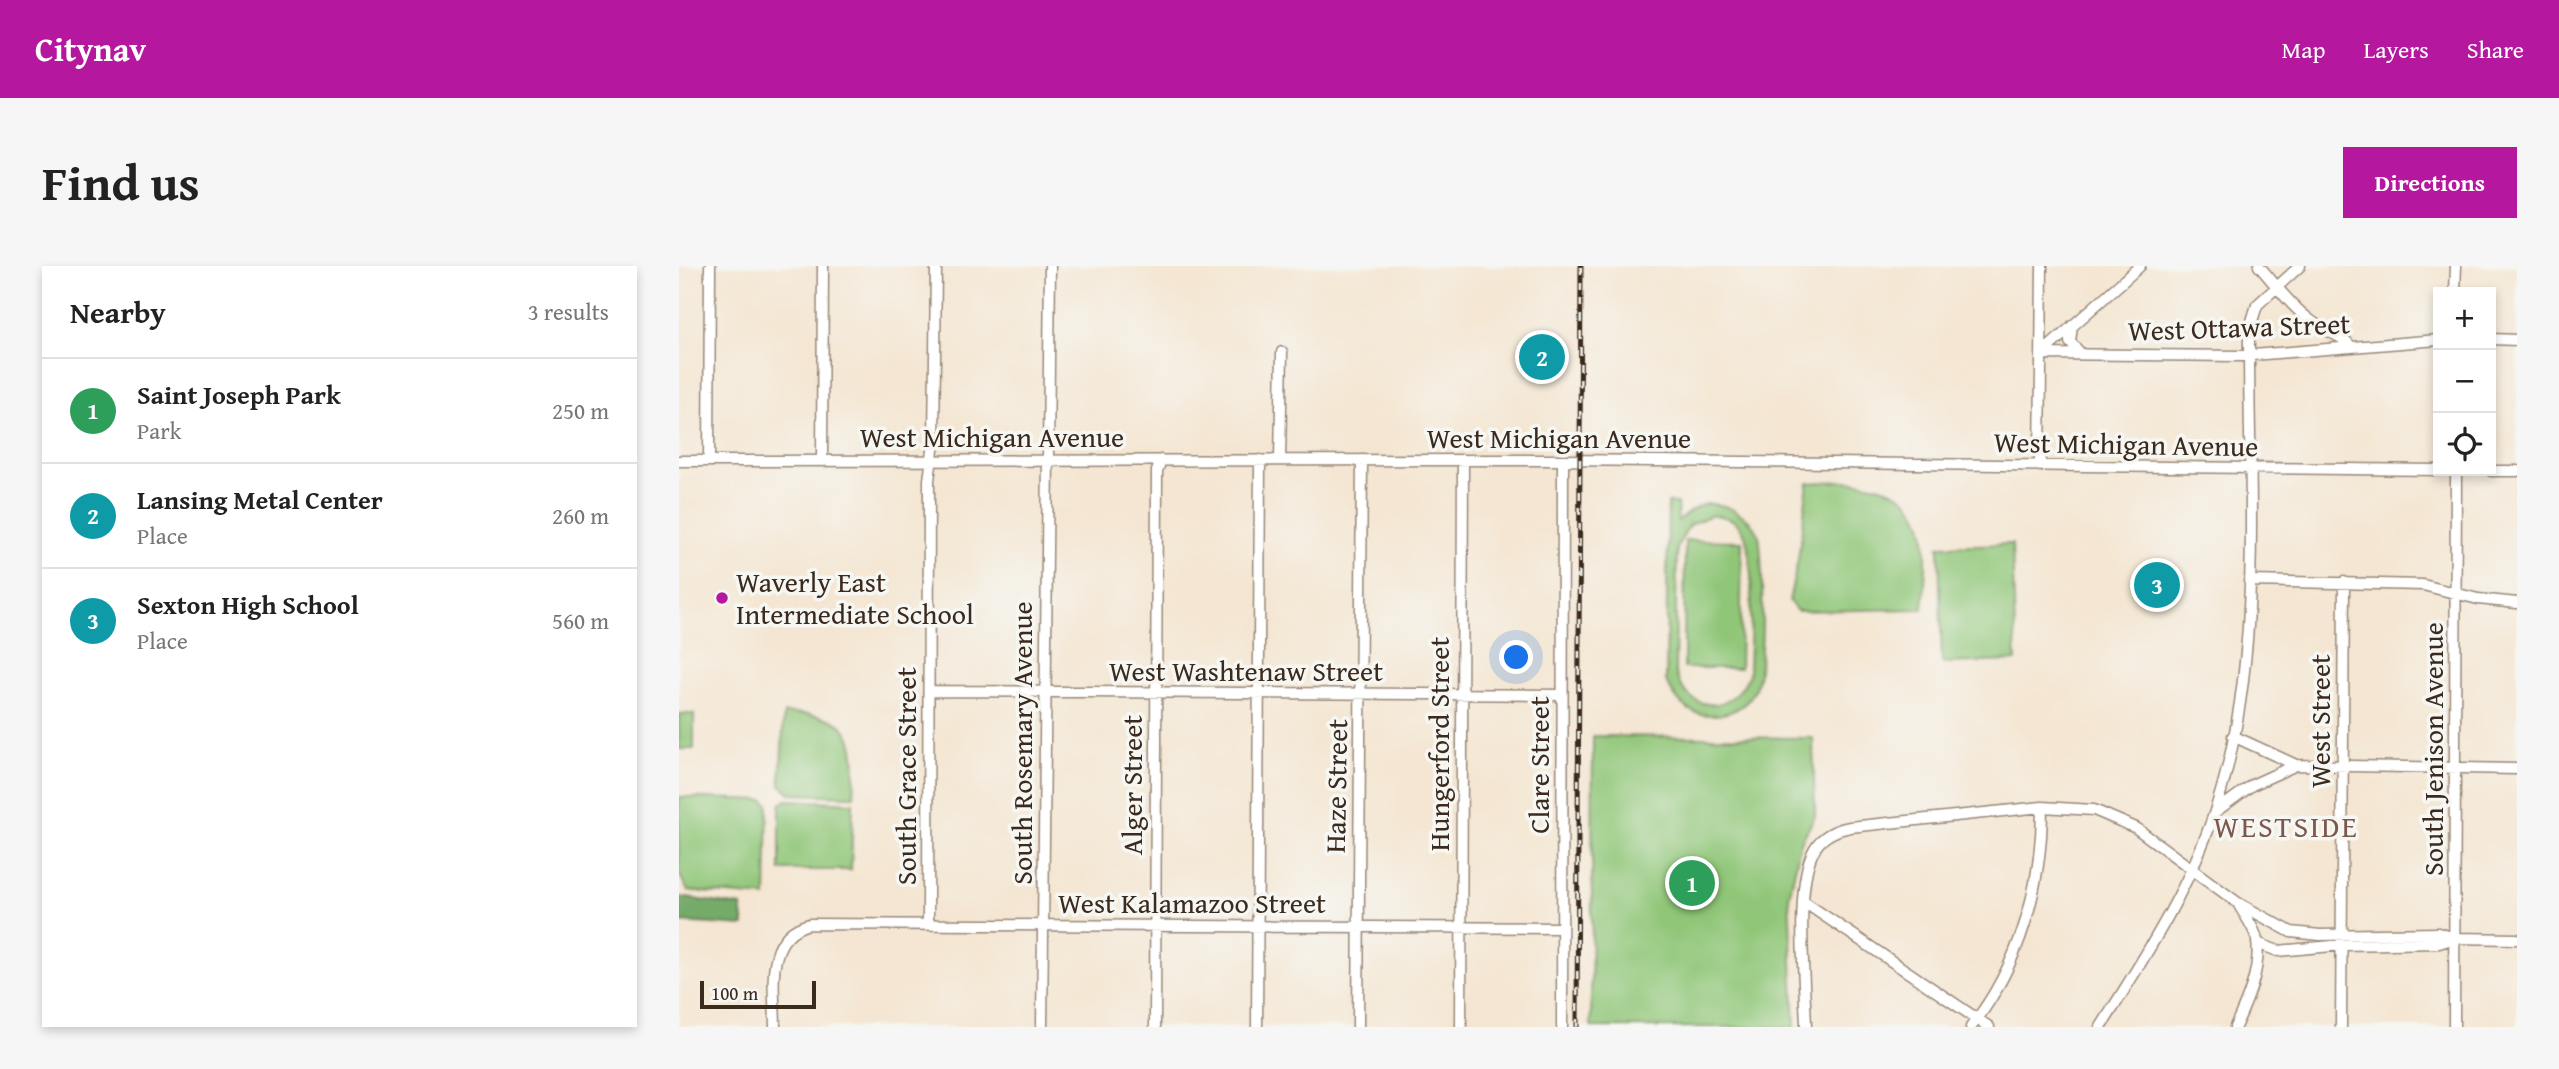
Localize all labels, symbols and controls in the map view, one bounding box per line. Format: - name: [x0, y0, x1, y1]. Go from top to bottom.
- text: Citynav: [35, 25, 146, 73]
- text: Map: [2282, 32, 2325, 67]
- text: Layers: [2363, 32, 2429, 67]
- text: Share: [2467, 32, 2524, 67]
- text: Find us: [42, 146, 200, 218]
- button: Directions: [2343, 147, 2517, 218]
- map controls: [2433, 287, 2496, 476]
- button: +: [2433, 287, 2496, 350]
- text: Nearby: [70, 290, 166, 334]
- text: 3 results: [528, 295, 609, 328]
- street label: West Ottawa Street: [2127, 302, 2351, 351]
- pin: 2: [1519, 331, 1565, 383]
- button: −: [2433, 350, 2496, 413]
- text: Saint Joseph Park: [137, 375, 341, 414]
- text: 1: [87, 394, 99, 427]
- text: 250 m: [552, 394, 609, 427]
- button: locate: [2433, 413, 2496, 476]
- text: Park: [137, 414, 181, 447]
- street label: West Michigan Avenue: [860, 416, 1124, 457]
- street label: West Michigan Avenue: [1427, 417, 1691, 458]
- street label: West Michigan Avenue: [1993, 421, 2259, 466]
- text: Lansing Metal Center: [137, 480, 383, 519]
- text: 2: [87, 499, 99, 532]
- text: 260 m: [552, 499, 609, 532]
- text: Place: [137, 519, 188, 552]
- pin: 3: [2134, 559, 2180, 611]
- place label: Waverly East Intermediate School: [736, 561, 974, 634]
- text: Sexton High School: [137, 585, 359, 624]
- marker: Waverly East Intermediate School: [714, 590, 730, 606]
- street label: South Rosemary Avenue: [1001, 601, 1042, 885]
- text: 3: [87, 604, 99, 637]
- text: 560 m: [552, 604, 609, 637]
- street label: South Jenison Avenue: [2412, 622, 2453, 876]
- text: Place: [137, 624, 188, 657]
- street label: Hungerford Street: [1418, 637, 1459, 851]
- your location: [1499, 640, 1533, 674]
- street label: West Washtenaw Street: [1109, 650, 1383, 691]
- street label: West Street: [2299, 654, 2340, 788]
- street label: South Grace Street: [885, 667, 926, 885]
- street label: Clare Street: [1518, 696, 1559, 834]
- street label: Alger Street: [1111, 715, 1152, 855]
- street label: Haze Street: [1314, 718, 1357, 853]
- district label: WESTSIDE: [2213, 804, 2359, 848]
- pin: 1: [1669, 857, 1715, 909]
- street label: West Kalamazoo Street: [1058, 882, 1326, 923]
- scale bar: [700, 978, 815, 1010]
- text: 100 m: [711, 979, 758, 1007]

